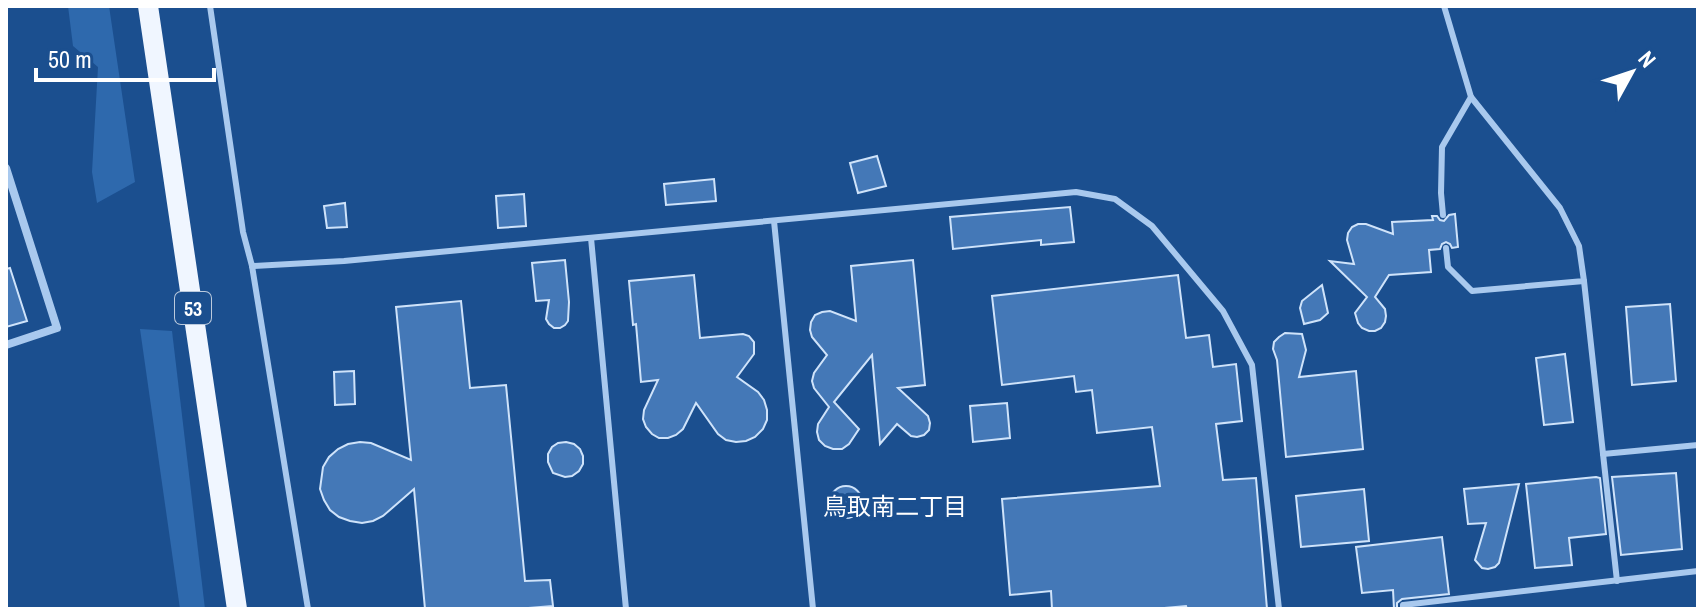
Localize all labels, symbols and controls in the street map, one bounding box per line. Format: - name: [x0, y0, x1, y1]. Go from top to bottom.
- scale bar: [36, 32, 214, 82]
- north arrow: [1592, 32, 1672, 112]
- text: 50 m: [48, 43, 92, 75]
- text: N: [1632, 45, 1663, 74]
- road number: 53: [175, 292, 211, 324]
- district label: 鳥取南二丁目: [823, 490, 967, 522]

